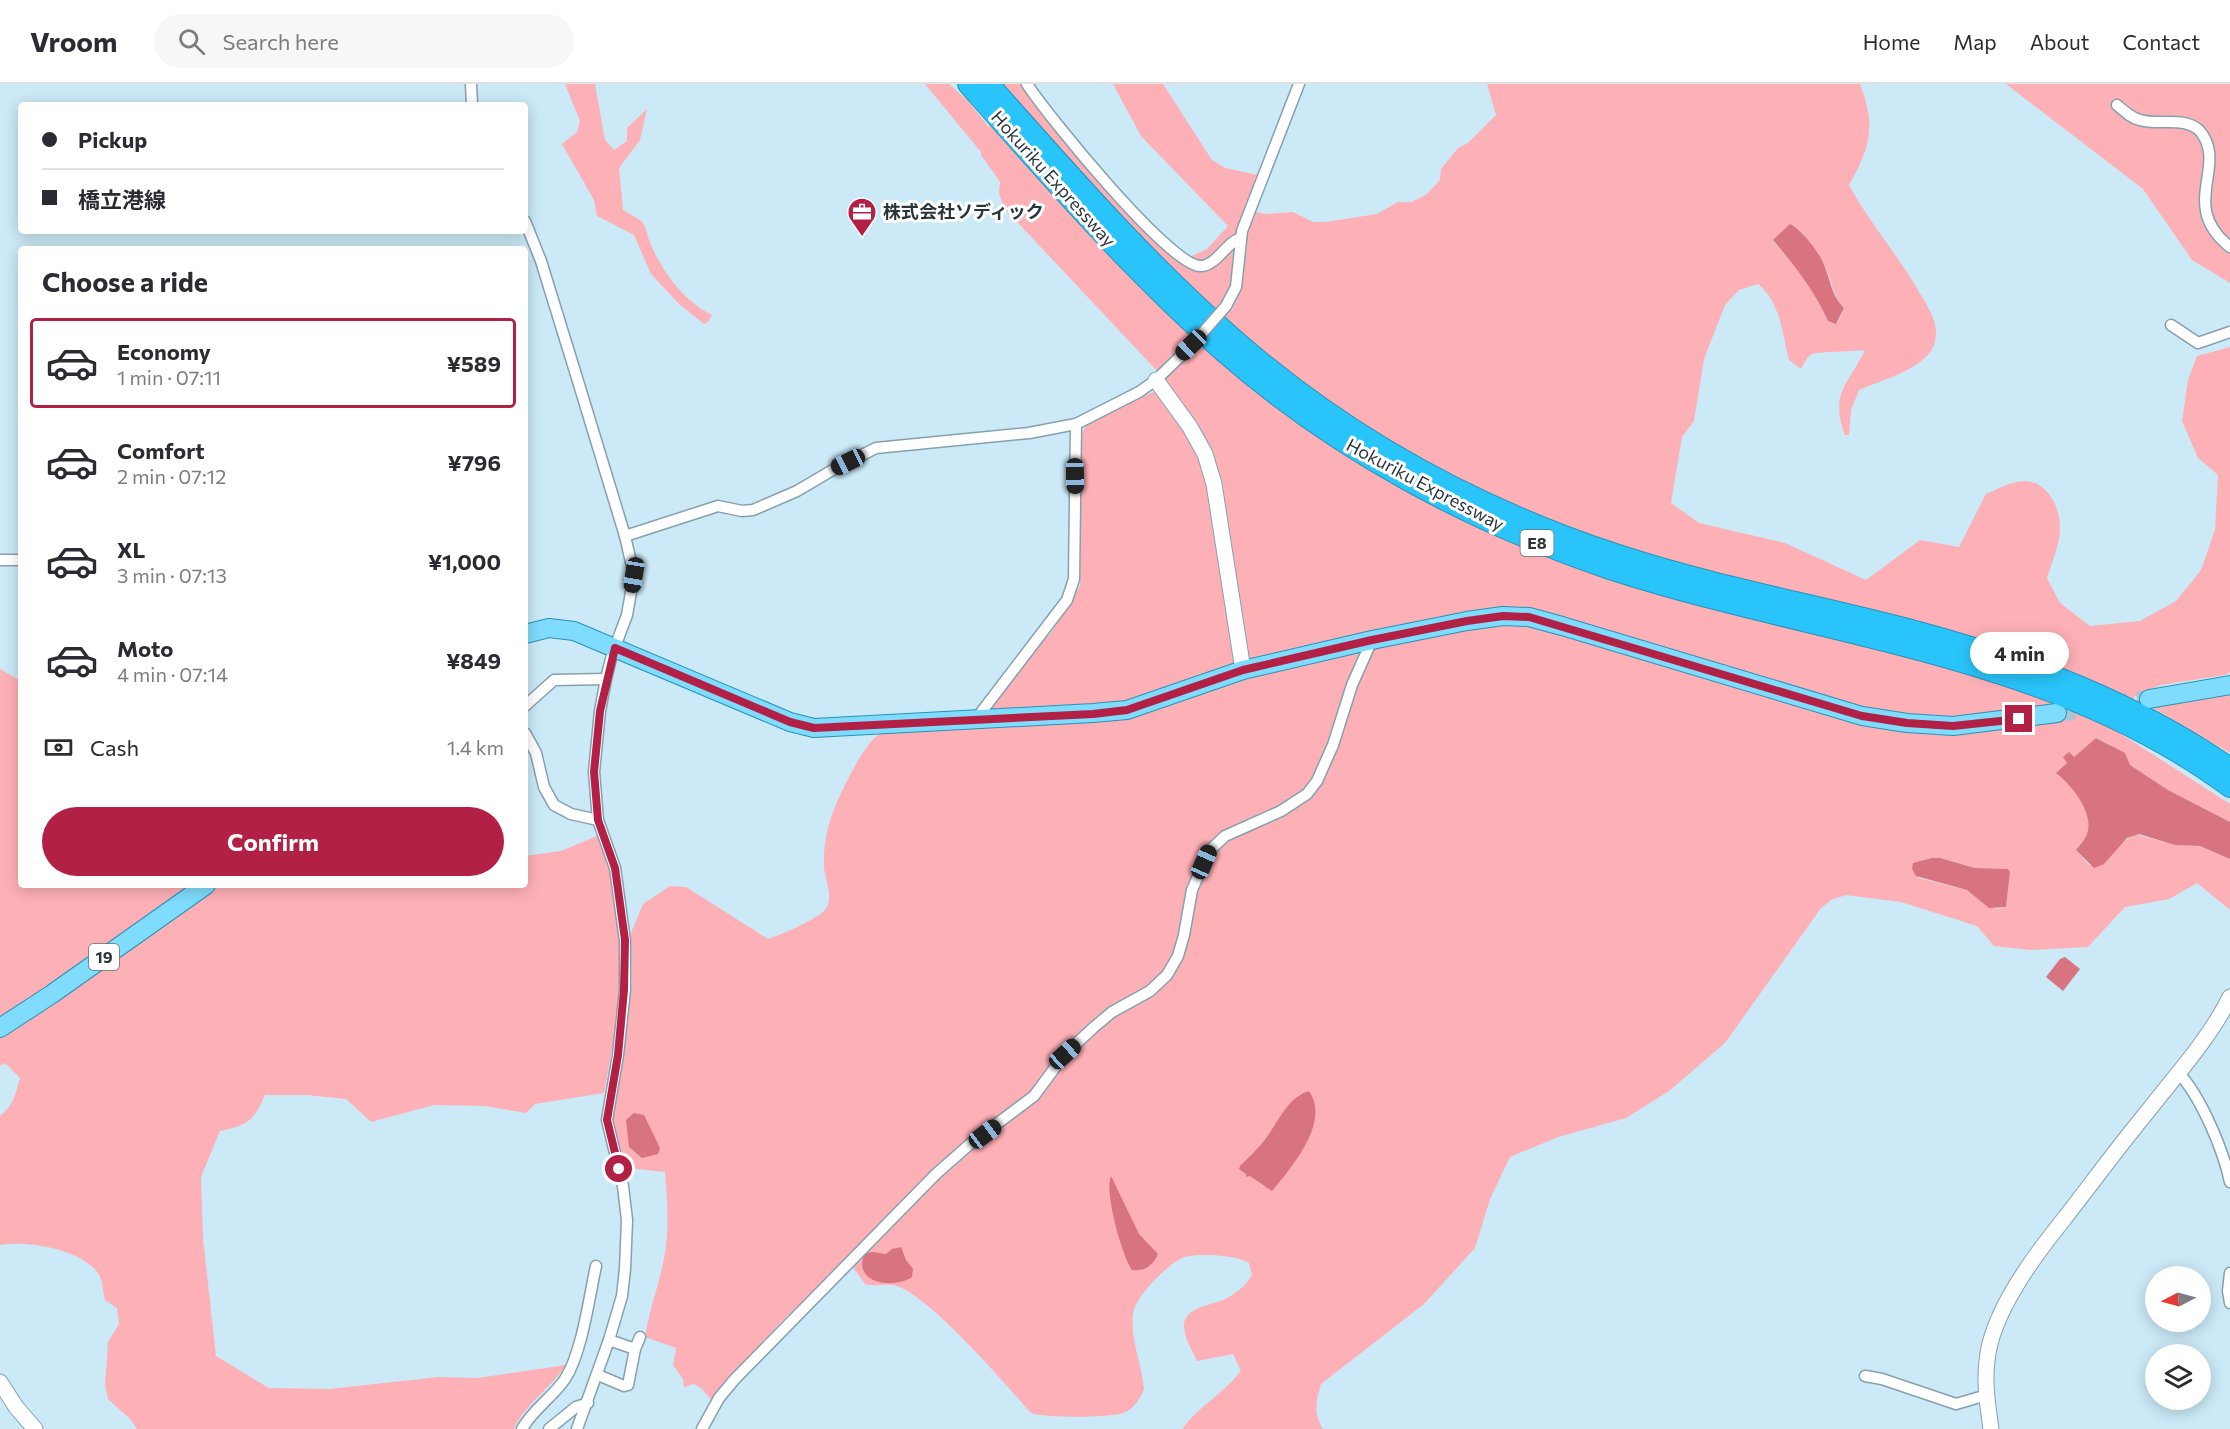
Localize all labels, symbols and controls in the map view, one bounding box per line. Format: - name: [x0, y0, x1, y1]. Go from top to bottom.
- search box: [154, 14, 574, 68]
- text: Vroom: [30, 24, 118, 58]
- icon: search: [175, 25, 208, 58]
- text: Search here: [223, 28, 339, 55]
- text: Home: [1863, 29, 1920, 54]
- text: Map: [1953, 29, 1997, 54]
- text: About: [2030, 29, 2089, 54]
- text: Contact: [2122, 29, 2200, 54]
- street label: Hokuriku Expressway: [987, 106, 1121, 251]
- text: Pickup: [78, 126, 147, 153]
- text: 橋立港線: [78, 186, 166, 213]
- office icon: 株式会社ソディック: [846, 196, 878, 238]
- place label: 株式会社ソディック: [883, 200, 1044, 222]
- text: Choose a ride: [42, 265, 208, 298]
- car: [1172, 326, 1210, 364]
- icon: car: [45, 336, 99, 390]
- text: Economy: [117, 338, 211, 365]
- text: ¥589: [447, 350, 501, 377]
- text: 1 min · 07:11: [117, 365, 221, 389]
- street label: Hokuriku Expressway: [1343, 433, 1508, 535]
- icon: car: [45, 435, 99, 489]
- text: Comfort: [117, 437, 205, 464]
- car: [828, 446, 868, 478]
- text: ¥796: [448, 449, 501, 476]
- car: [1066, 458, 1084, 494]
- text: 2 min · 07:12: [117, 464, 226, 488]
- road number: E8: [1520, 530, 1554, 556]
- icon: car: [45, 534, 99, 588]
- text: XL: [117, 536, 145, 563]
- text: ¥1,000: [428, 548, 501, 575]
- car: [622, 556, 646, 594]
- text: 3 min · 07:13: [117, 563, 227, 587]
- callout: 4 min: [1970, 632, 2068, 674]
- icon: car: [45, 633, 99, 687]
- text: Moto: [117, 635, 173, 662]
- text: 4 min: [1994, 641, 2045, 665]
- text: ¥849: [446, 647, 501, 674]
- text: 4 min · 07:14: [117, 662, 228, 686]
- route end: [2005, 705, 2032, 732]
- icon: cash: [42, 731, 75, 764]
- text: Cash: [90, 734, 139, 761]
- text: 1.4 km: [447, 735, 504, 759]
- button: Confirm: [42, 807, 504, 876]
- car: [1188, 842, 1220, 882]
- road number: 19: [89, 944, 119, 970]
- car: [1046, 1035, 1084, 1073]
- car: [965, 1116, 1005, 1152]
- route start: [605, 1155, 632, 1182]
- north arrow: [2145, 1266, 2211, 1332]
- map controls: [2145, 1266, 2211, 1410]
- button: layers: [2145, 1344, 2211, 1410]

